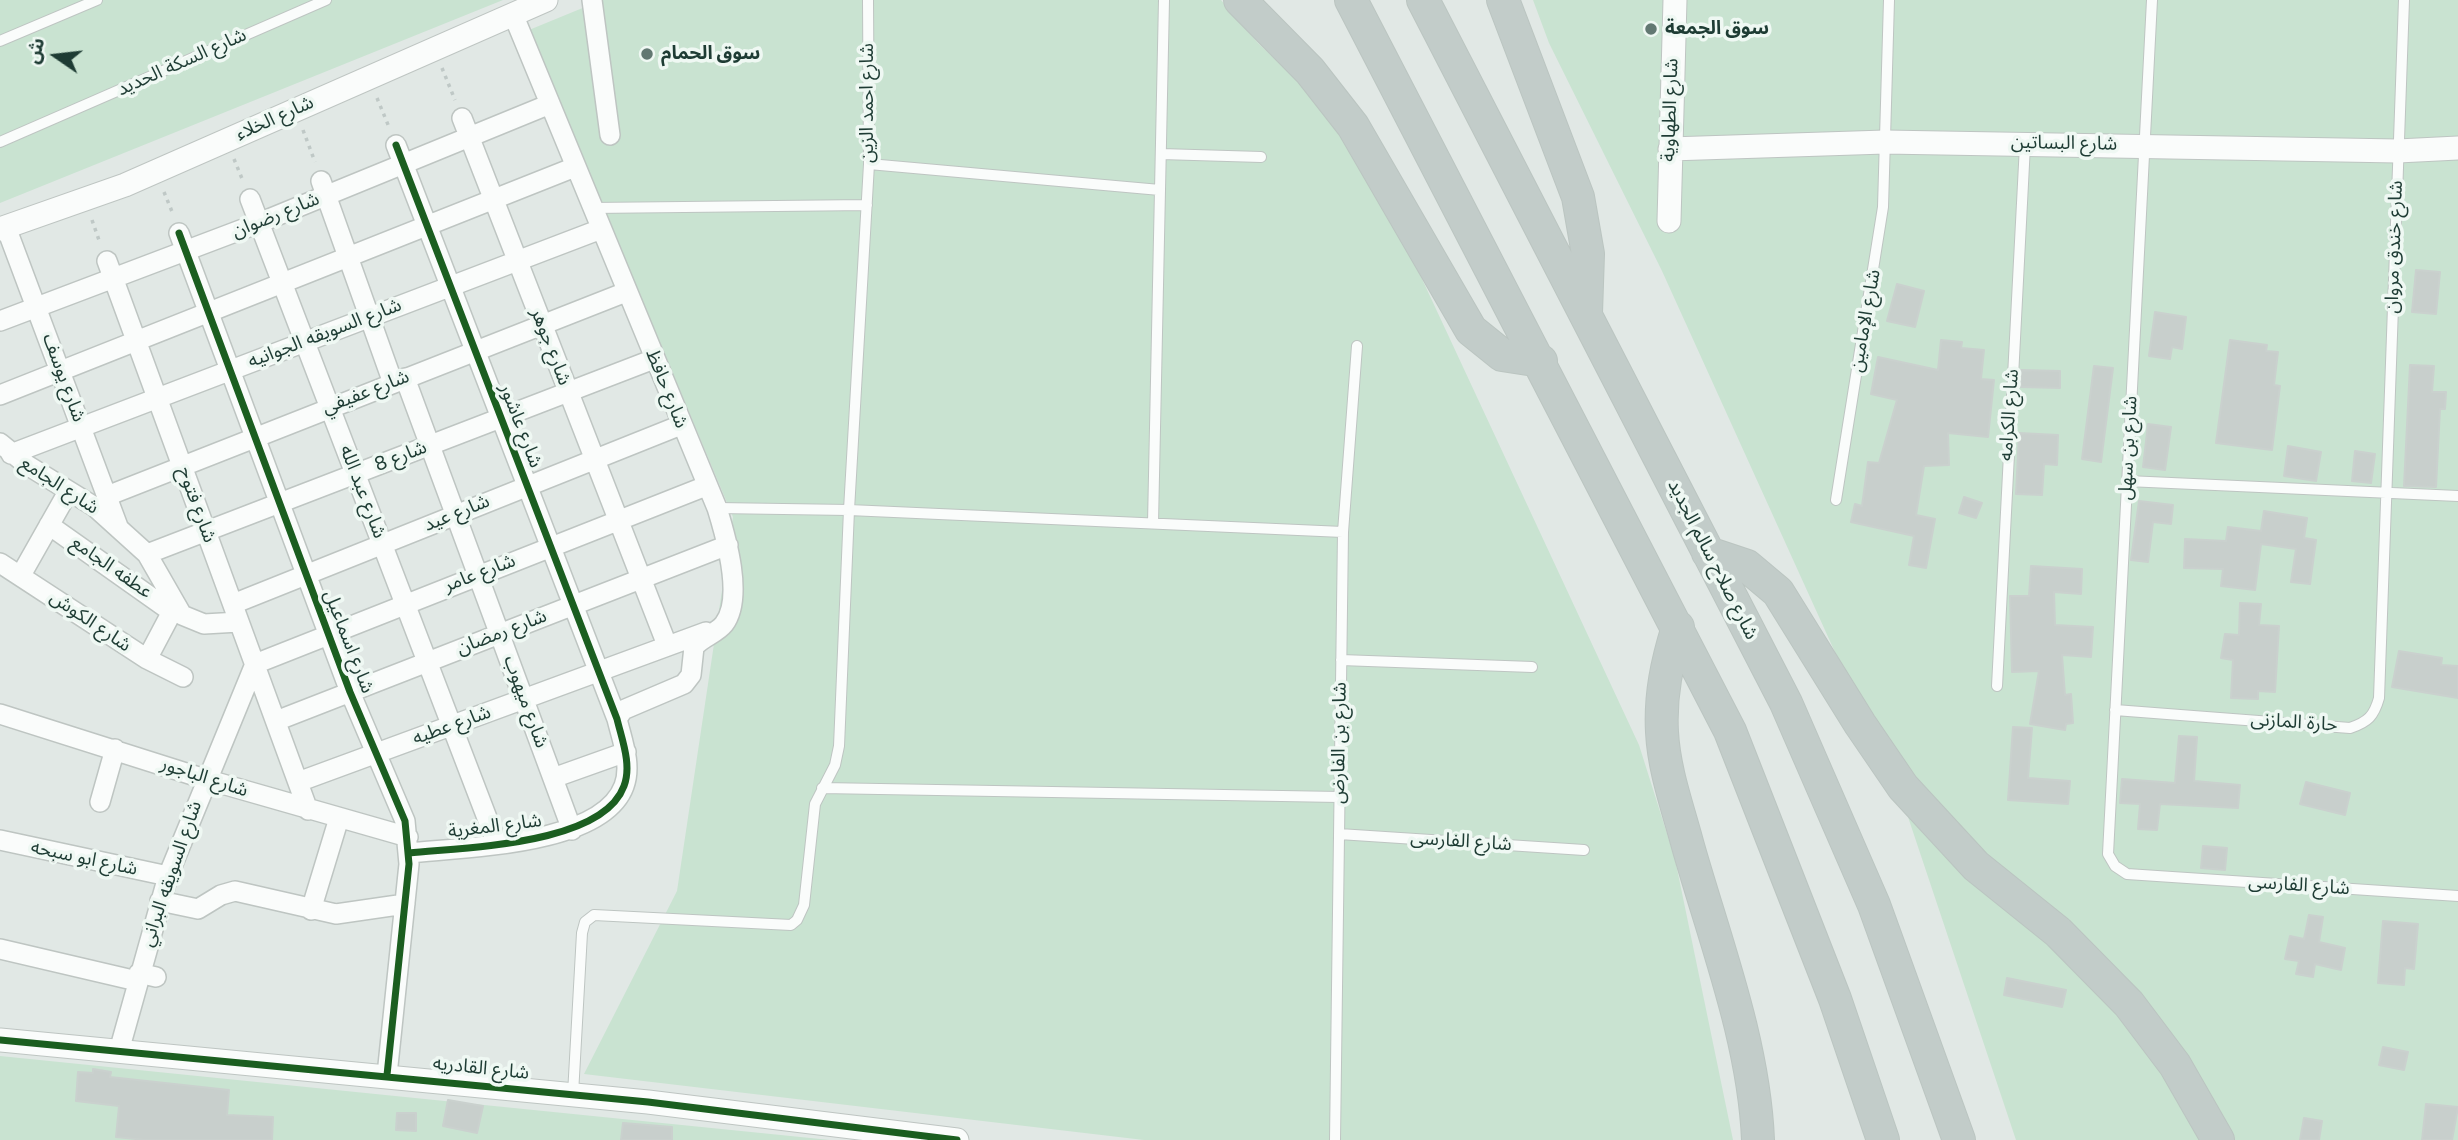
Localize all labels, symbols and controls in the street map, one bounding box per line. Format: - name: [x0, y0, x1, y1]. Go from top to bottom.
- place label: سوق الجمعة: [1665, 18, 1769, 40]
- north arrow: [21, 21, 91, 91]
- marker: سوق الجمعة: [1643, 21, 1659, 37]
- street label: شارع السكة الحديد: [114, 24, 250, 102]
- text: ش: [19, 35, 51, 67]
- place label: سوق الحمام: [661, 43, 760, 65]
- street label: شارع احمد الزين: [857, 43, 879, 163]
- marker: سوق الحمام: [639, 46, 655, 62]
- street label: شارع الطهاوية: [1658, 58, 1684, 162]
- street label: شارع الخلاء: [233, 92, 317, 146]
- street label: شارع البساتين: [2011, 132, 2117, 156]
- street label: شارع خندق مروان: [2381, 180, 2409, 314]
- street label: شارع رضوان: [229, 188, 323, 244]
- street label: شارع الإمامين: [1846, 268, 1886, 374]
- street label: شارع السويقه الجوانيه: [245, 294, 405, 374]
- street label: شارع جوهر: [525, 305, 575, 389]
- street label: شارع يوسف: [36, 331, 90, 425]
- street label: شارع حافظ: [640, 346, 692, 432]
- street label: شارع عفيفي: [319, 366, 413, 420]
- street label: شارع الكرامه: [1995, 368, 2025, 462]
- street label: شارع عاشور: [494, 381, 546, 471]
- street label: شارع بن سهل: [2115, 395, 2143, 501]
- street label: شارع 8: [372, 437, 430, 477]
- street label: شارع عبد الله: [334, 442, 390, 542]
- street label: شارع الجامع: [15, 452, 103, 520]
- street label: شارع فتوح: [172, 464, 220, 546]
- street label: شارع صلاح سالم الجديد: [1662, 476, 1762, 644]
- street label: شارع عيد: [421, 491, 493, 537]
- street label: عطفه الجامع: [66, 532, 156, 604]
- street label: شارع عامر: [441, 550, 519, 598]
- street label: شارع الكوش: [45, 587, 135, 657]
- street label: شارع اسماعيل: [318, 587, 378, 697]
- street label: شارع رمضان: [454, 605, 550, 661]
- street label: شارع ميهوب: [498, 653, 552, 751]
- street label: شارع بن الفارض: [1328, 682, 1352, 804]
- street label: شارع عطيه: [410, 701, 494, 751]
- street label: حارة المازنى: [2250, 709, 2338, 737]
- street label: شارع الباجور: [157, 753, 251, 803]
- street label: شارع السويقه البراني: [136, 798, 208, 950]
- street label: شارع المغرية: [447, 810, 543, 844]
- street label: شارع الفارسى: [1409, 827, 1513, 857]
- street label: شارع ابو سبحه: [29, 837, 139, 881]
- street label: شارع الفارسى: [2247, 871, 2351, 901]
- street label: شارع القادريه: [432, 1053, 530, 1085]

